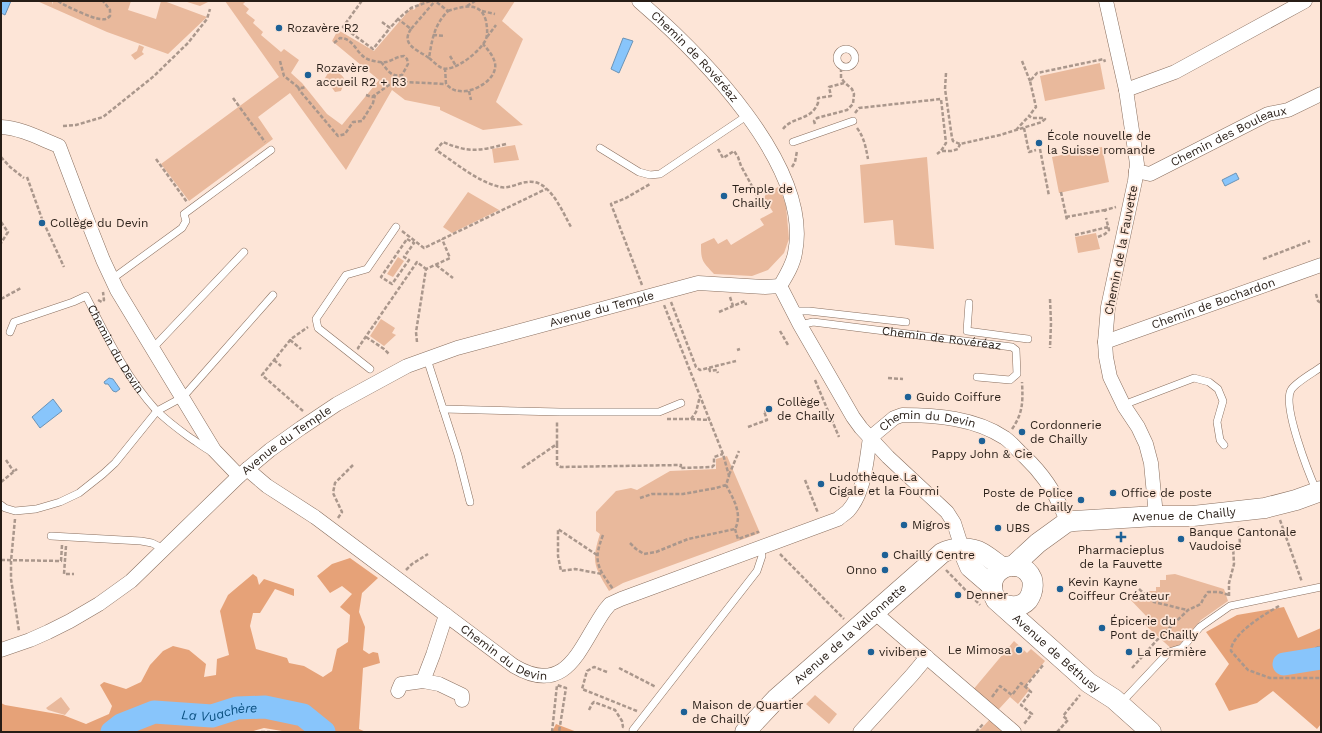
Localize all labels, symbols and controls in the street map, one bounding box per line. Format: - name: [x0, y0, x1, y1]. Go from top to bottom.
- street label: Chemin de Rovéréaz: [648, 8, 741, 105]
- place label: Rozavère R2: [287, 21, 359, 35]
- marker: Rozavère R2: [274, 23, 284, 33]
- place label: Rozavère accueil R2 + R3: [316, 61, 406, 89]
- marker: Rozavère accueil R2 + R3: [303, 70, 313, 80]
- street label: Chemin des Bouleaux: [1168, 103, 1288, 169]
- place label: École nouvelle de la Suisse romande: [1047, 129, 1155, 157]
- marker: École nouvelle de la Suisse romande: [1034, 138, 1044, 148]
- place label: Temple de Chailly: [732, 182, 793, 210]
- street label: Chemin de la Fauvette: [1102, 184, 1140, 316]
- marker: Temple de Chailly: [719, 191, 729, 201]
- place label: Collège du Devin: [50, 216, 148, 230]
- marker: Collège du Devin: [37, 218, 47, 228]
- street label: Chemin de Bochardon: [1150, 275, 1277, 332]
- street label: Avenue du Temple: [548, 288, 656, 330]
- street label: Chemin du Devin: [85, 302, 147, 396]
- street label: Chemin de Rovéréaz: [881, 324, 1002, 353]
- place label: Guido Coiffure: [916, 390, 1001, 404]
- marker: Guido Coiffure: [903, 392, 913, 402]
- place label: Collège de Chailly: [777, 395, 835, 423]
- street label: Avenue du Temple: [239, 403, 334, 478]
- marker: Collège de Chailly: [764, 404, 774, 414]
- street label: Chemin du Devin: [876, 408, 978, 434]
- place label: Cordonnerie de Chailly: [1030, 418, 1102, 446]
- marker: Cordonnerie de Chailly: [1017, 427, 1027, 437]
- marker: Pappy John & Cie: [977, 436, 987, 446]
- place label: Pappy John & Cie: [931, 447, 1033, 461]
- place label: Ludothèque La Cigale et la Fourmi: [829, 470, 939, 498]
- marker: Ludothèque La Cigale et la Fourmi: [816, 479, 826, 489]
- place label: Poste de Police de Chailly: [983, 486, 1074, 514]
- place label: Office de poste: [1121, 486, 1212, 500]
- marker: Office de poste: [1108, 488, 1118, 498]
- marker: Poste de Police de Chailly: [1076, 495, 1086, 505]
- street label: Avenue de Chailly: [1132, 504, 1237, 524]
- place label: Migros: [912, 518, 950, 532]
- marker: Migros: [899, 520, 909, 530]
- place label: UBS: [1006, 521, 1030, 535]
- marker: UBS: [993, 523, 1003, 533]
- place label: Banque Cantonale Vaudoise: [1189, 525, 1296, 553]
- marker: Pharmacieplus de la Fauvette: [1116, 532, 1126, 542]
- marker: Banque Cantonale Vaudoise: [1176, 534, 1186, 544]
- place label: Pharmacieplus de la Fauvette: [1078, 543, 1164, 571]
- place label: Chailly Centre: [893, 548, 975, 562]
- marker: Chailly Centre: [880, 550, 890, 560]
- place label: Onno: [846, 563, 877, 577]
- marker: Onno: [880, 565, 890, 575]
- place label: Kevin Kayne Coiffeur Créateur: [1068, 575, 1170, 603]
- street label: Avenue de la Vallonnette: [791, 581, 909, 687]
- marker: Kevin Kayne Coiffeur Créateur: [1055, 584, 1065, 594]
- place label: Denner: [966, 588, 1008, 602]
- marker: Denner: [953, 590, 963, 600]
- street label: Avenue de Béthusy: [1010, 611, 1103, 696]
- place label: Épicerie du Pont de Chailly: [1110, 614, 1199, 642]
- street label: Chemin du Devin: [458, 621, 547, 683]
- marker: Épicerie du Pont de Chailly: [1097, 623, 1107, 633]
- place label: Le Mimosa: [948, 643, 1011, 657]
- place label: vivibene: [879, 645, 927, 659]
- marker: Le Mimosa: [1014, 645, 1024, 655]
- place label: La Fermière: [1137, 645, 1207, 659]
- marker: vivibene: [866, 647, 876, 657]
- marker: La Fermière: [1124, 647, 1134, 657]
- place label: Maison de Quartier de Chailly: [692, 698, 804, 726]
- water label: La Vuachère: [181, 700, 258, 724]
- marker: Maison de Quartier de Chailly: [679, 707, 689, 717]

